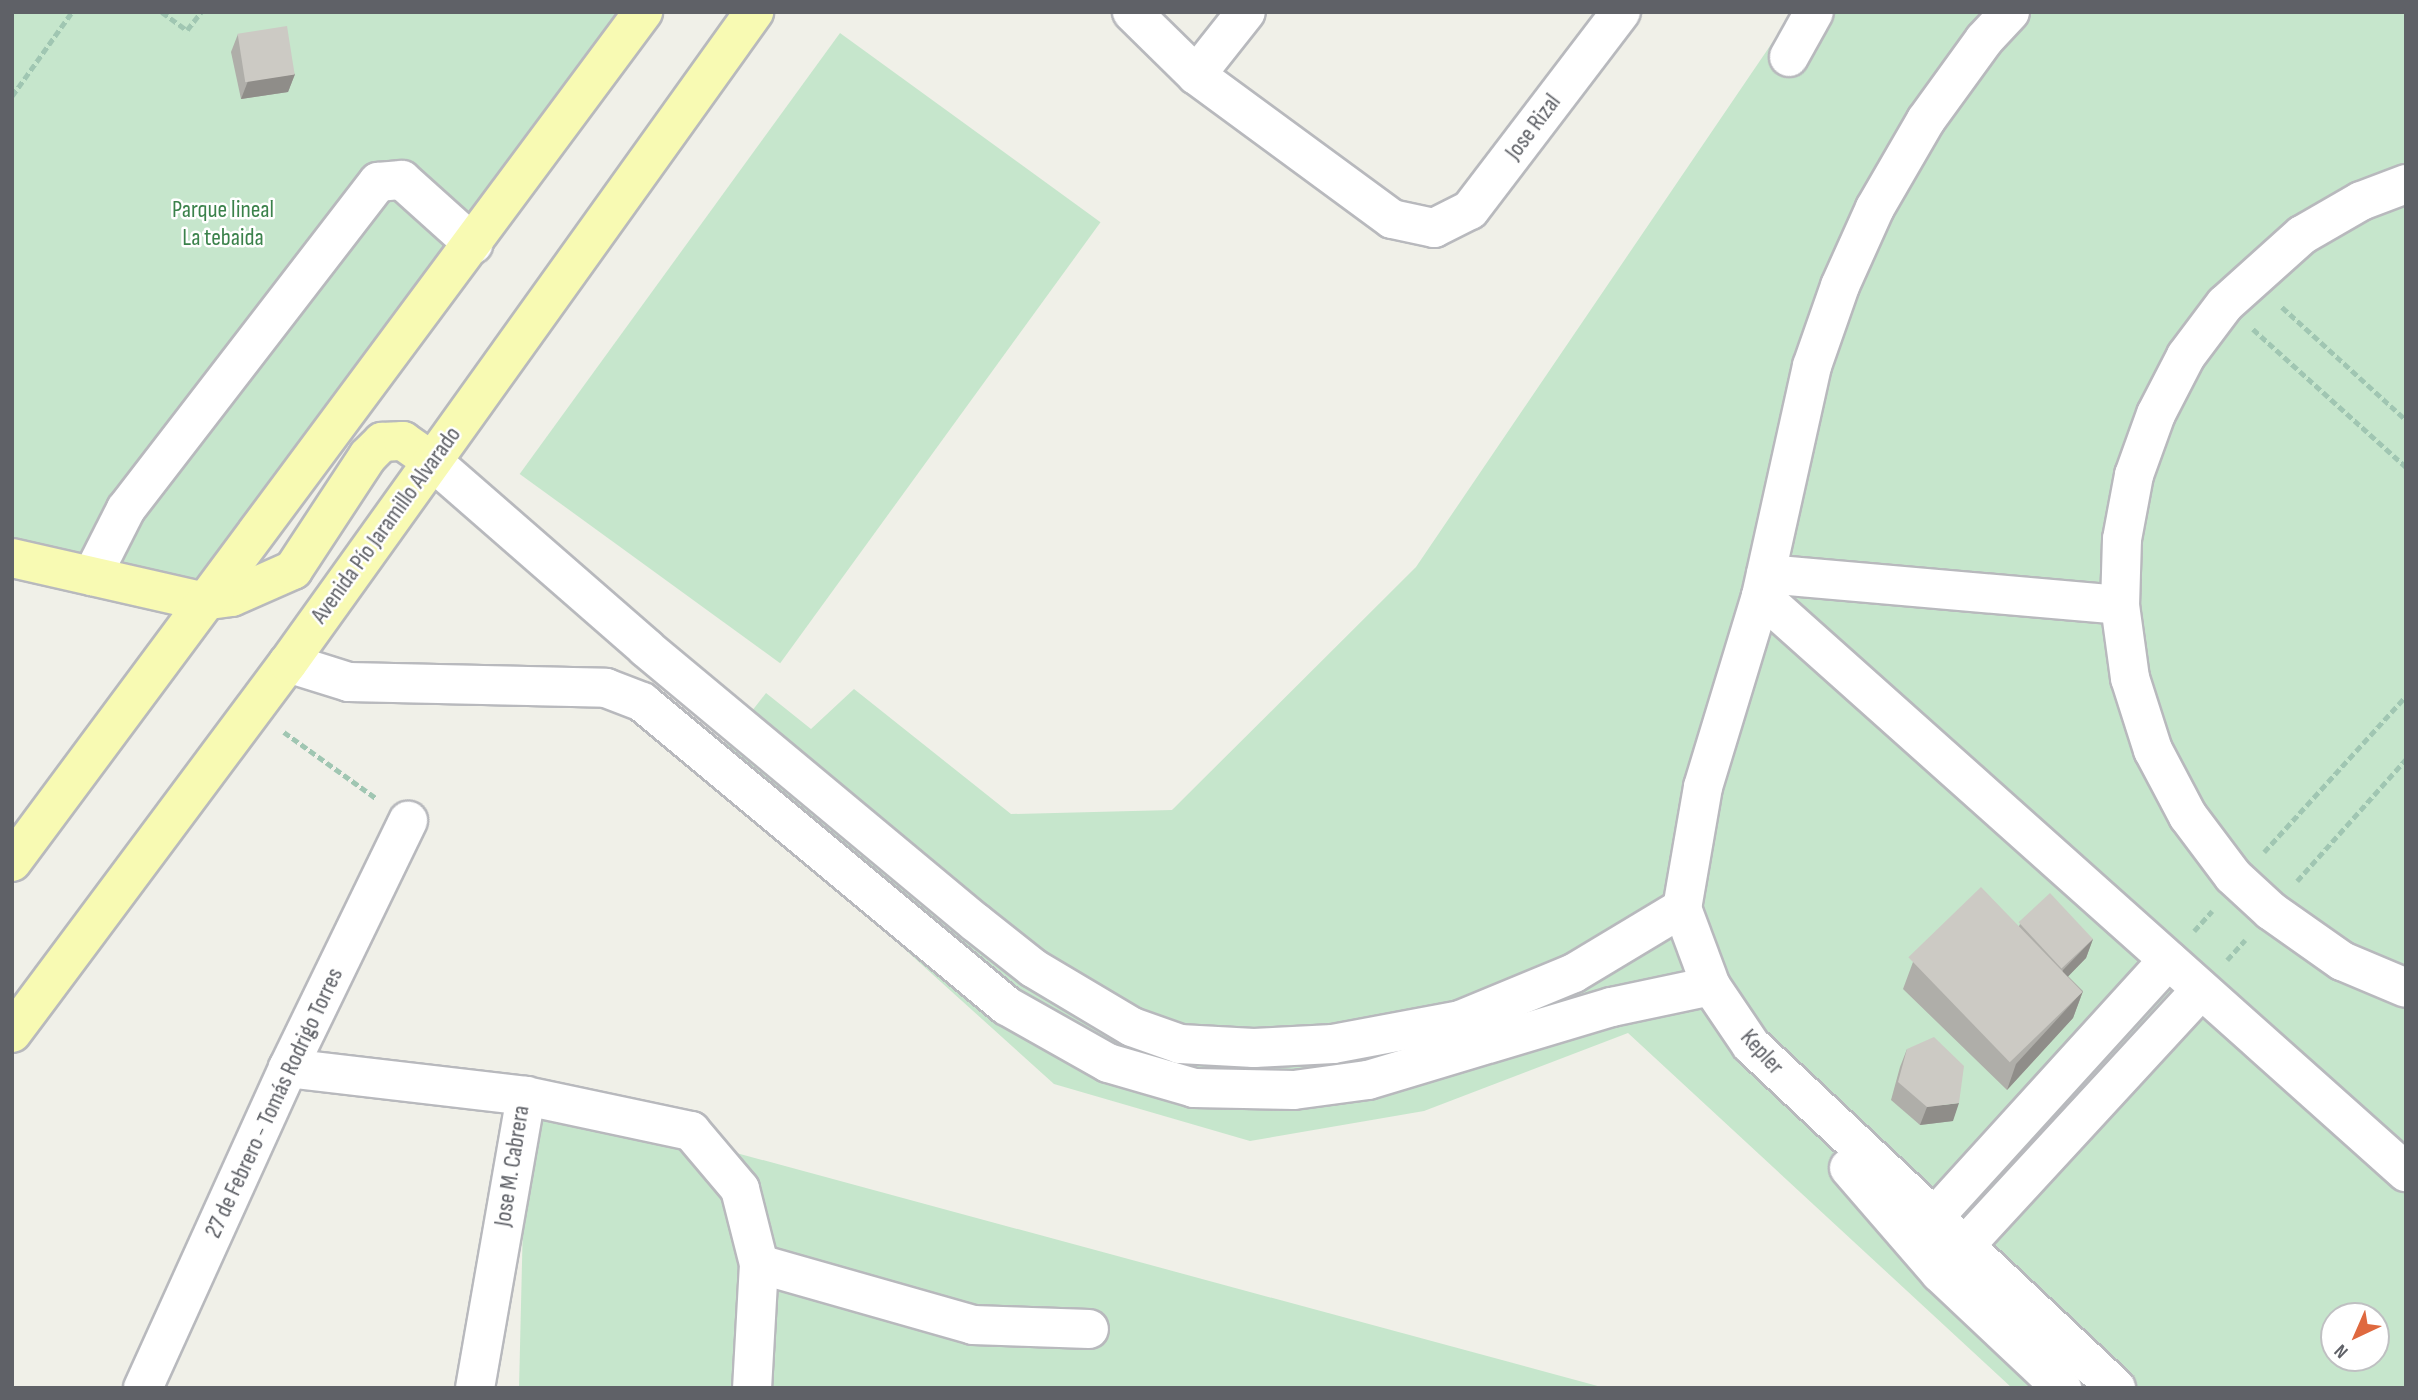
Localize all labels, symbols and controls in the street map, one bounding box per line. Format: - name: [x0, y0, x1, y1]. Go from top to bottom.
- street label: Jose Rizal: [1499, 88, 1567, 166]
- park label: Parque lineal La tebaida: [172, 196, 274, 252]
- street label: Avenida Pío Jaramillo Alvarado: [305, 421, 467, 629]
- street label: 27 de Febrero - Tomás Rodrigo Torres: [199, 963, 349, 1243]
- street label: Kepler: [1734, 1023, 1790, 1081]
- street label: Jose M. Cabrera: [488, 1104, 536, 1228]
- north arrow: [2320, 1302, 2390, 1372]
- text: N: [2330, 1339, 2353, 1363]

